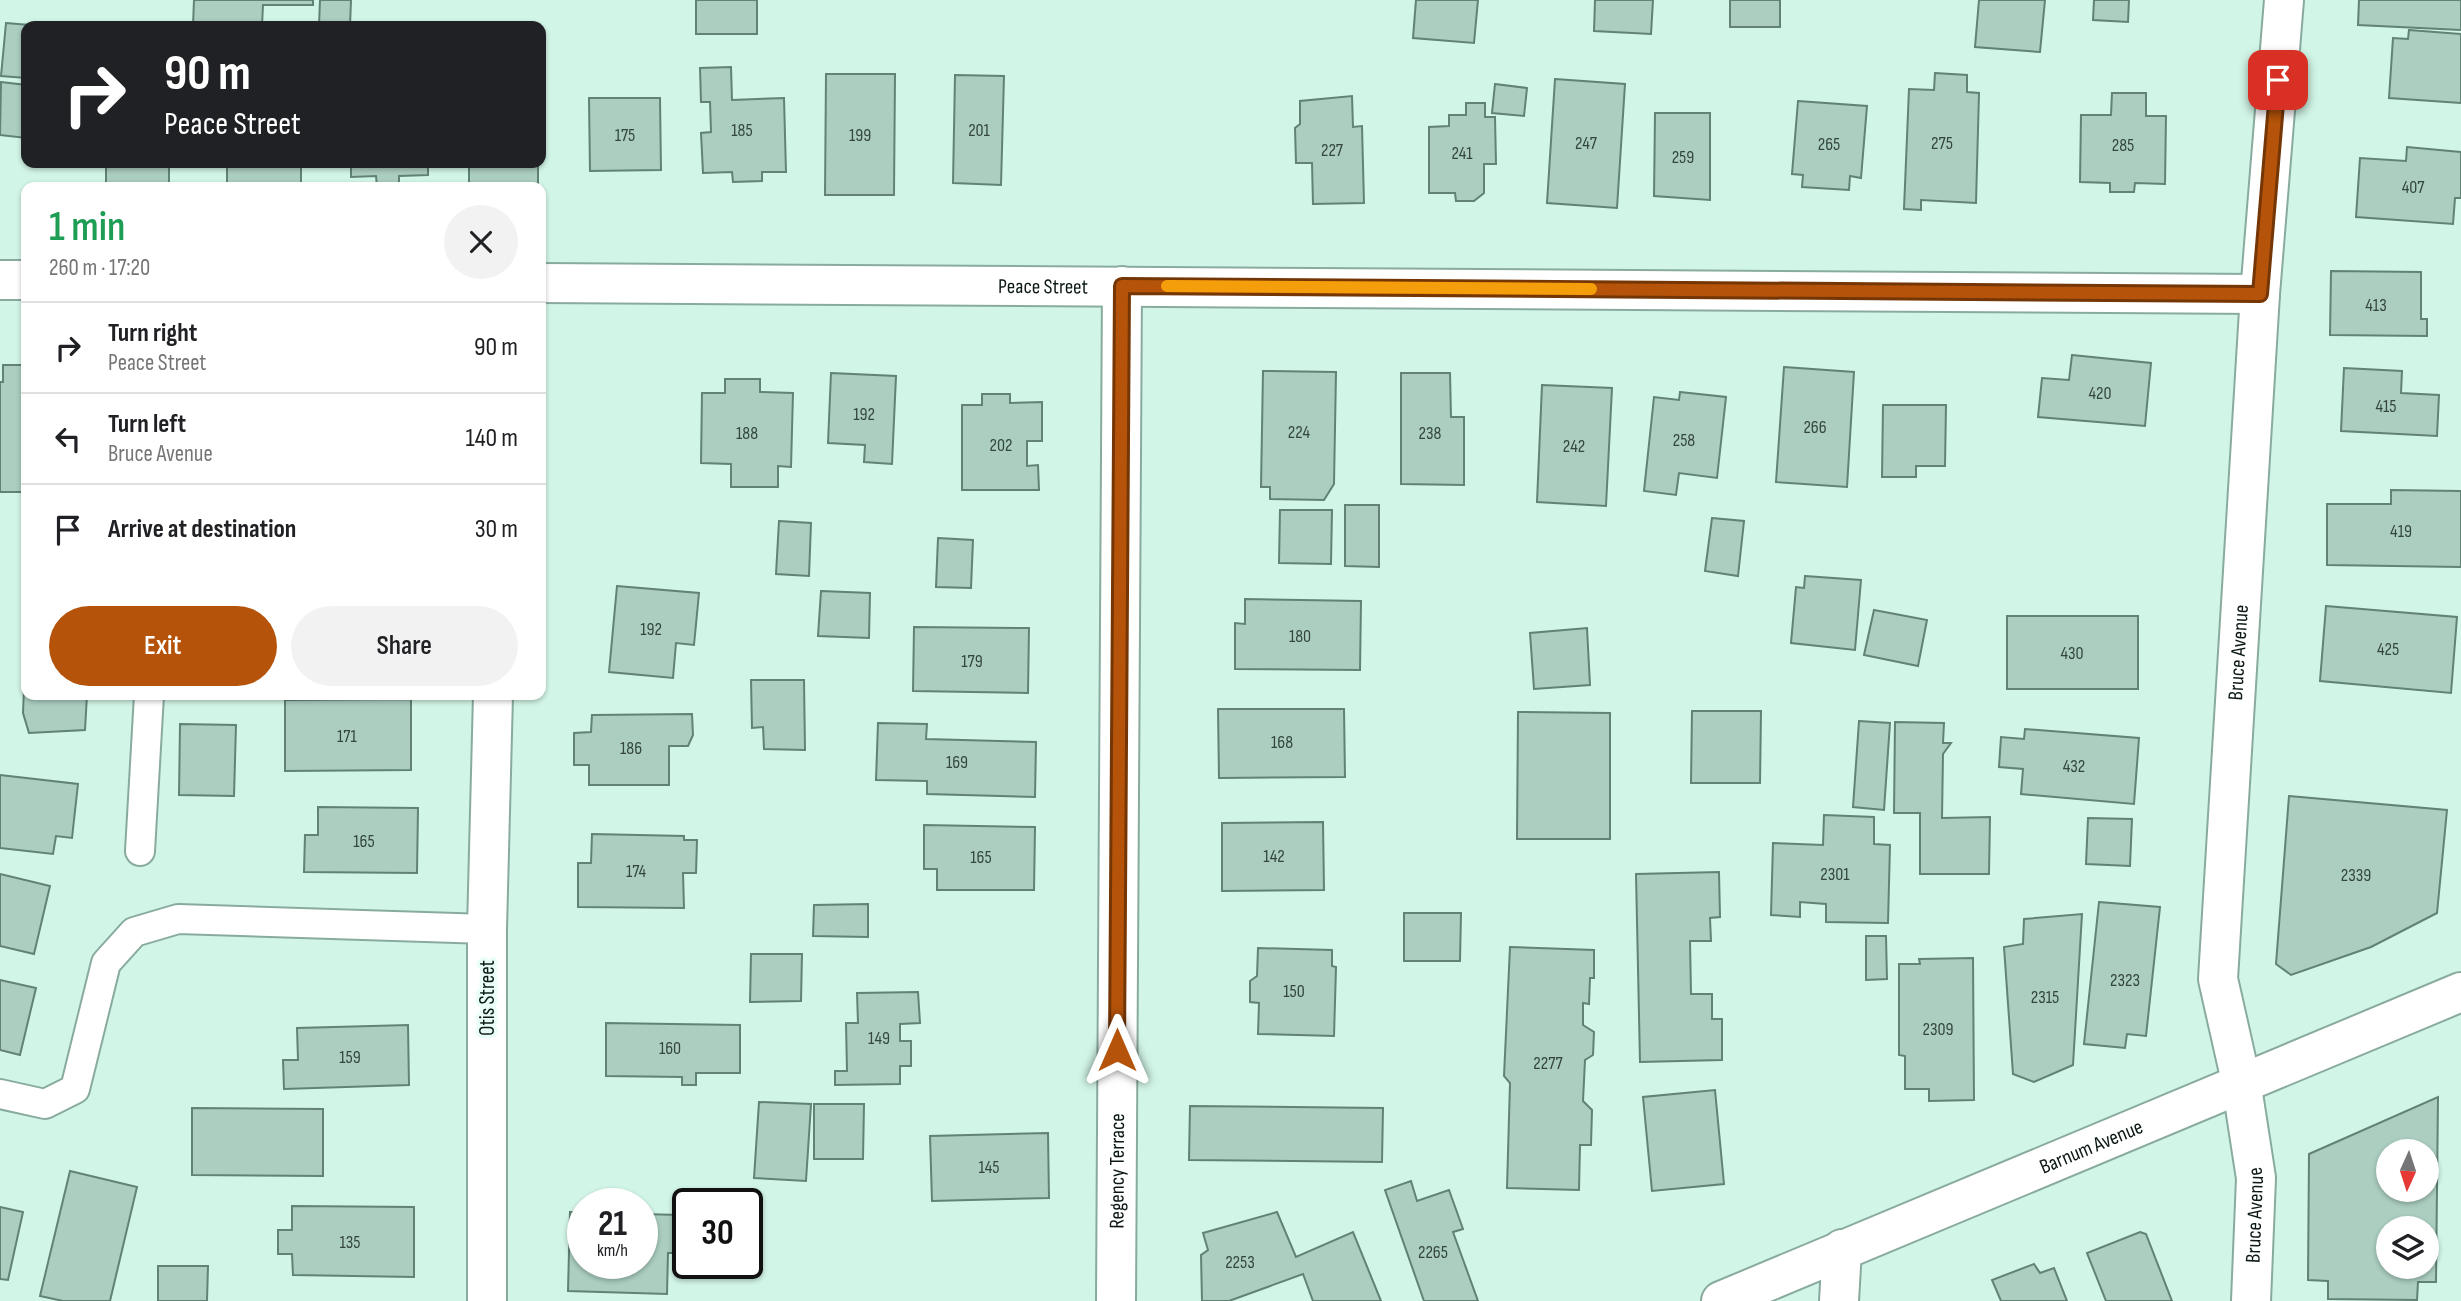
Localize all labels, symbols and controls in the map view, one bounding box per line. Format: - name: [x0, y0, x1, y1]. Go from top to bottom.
- text: 90 m: [164, 45, 251, 104]
- icon: right: [49, 49, 140, 140]
- pin: [2248, 50, 2308, 110]
- icon: arrive: [2259, 61, 2297, 99]
- text: Peace Street: [164, 105, 301, 144]
- house number: 185: [731, 120, 753, 141]
- house number: 201: [968, 120, 991, 141]
- house number: 175: [615, 125, 635, 146]
- house number: 199: [849, 125, 871, 146]
- house number: 247: [1575, 133, 1598, 154]
- house number: 275: [1931, 133, 1953, 154]
- house number: 265: [1818, 134, 1840, 155]
- house number: 285: [2112, 135, 2134, 156]
- house number: 227: [1321, 140, 1344, 161]
- house number: 241: [1451, 143, 1473, 164]
- house number: 259: [1672, 147, 1694, 168]
- house number: 407: [2402, 177, 2425, 198]
- text: 1 min: [49, 202, 125, 253]
- button: close: [444, 205, 518, 279]
- text: 260 m · 17:20: [49, 254, 150, 282]
- street label: Peace Street: [998, 273, 1088, 299]
- house number: 413: [2365, 295, 2387, 316]
- text: Turn right: [108, 318, 197, 349]
- icon: right: [49, 329, 87, 367]
- text: 90 m: [474, 332, 518, 363]
- text: Peace Street: [108, 349, 206, 377]
- house number: 420: [2088, 383, 2112, 404]
- house number: 415: [2375, 396, 2397, 417]
- house number: 192: [853, 404, 875, 425]
- text: Turn left: [108, 409, 186, 440]
- house number: 266: [1803, 417, 1827, 438]
- icon: left: [49, 420, 87, 458]
- house number: 224: [1288, 422, 1311, 443]
- text: 140 m: [466, 423, 518, 454]
- house number: 188: [736, 423, 758, 444]
- house number: 238: [1419, 423, 1442, 444]
- house number: 258: [1673, 430, 1695, 451]
- house number: 202: [990, 435, 1012, 456]
- house number: 242: [1563, 436, 1585, 457]
- text: Bruce Avenue: [108, 440, 213, 468]
- icon: arrive: [49, 511, 87, 549]
- text: Arrive at destination: [108, 514, 296, 545]
- text: 30 m: [475, 514, 518, 545]
- house number: 419: [2390, 521, 2412, 542]
- street label: Bruce Avenue: [2223, 604, 2253, 701]
- button: Exit: [49, 606, 277, 686]
- button: Share: [291, 606, 518, 686]
- house number: 192: [640, 619, 662, 640]
- house number: 180: [1289, 626, 1311, 647]
- house number: 425: [2377, 639, 2399, 660]
- house number: 430: [2060, 643, 2084, 664]
- house number: 179: [961, 651, 983, 672]
- house number: 171: [337, 726, 358, 747]
- house number: 168: [1271, 732, 1293, 753]
- house number: 186: [620, 738, 642, 759]
- house number: 169: [946, 752, 968, 773]
- house number: 432: [2063, 756, 2085, 777]
- house number: 165: [353, 831, 375, 852]
- house number: 142: [1263, 846, 1285, 867]
- house number: 165: [970, 847, 992, 868]
- house number: 174: [626, 861, 646, 882]
- house number: 2301: [1820, 864, 1850, 885]
- house number: 2339: [2341, 865, 2371, 886]
- street label: Otis Street: [475, 960, 500, 1036]
- house number: 2323: [2110, 970, 2140, 991]
- house number: 150: [1283, 981, 1305, 1002]
- house number: 2315: [2031, 987, 2059, 1008]
- position arrow: [1080, 1013, 1154, 1087]
- house number: 2309: [1923, 1019, 1954, 1040]
- house number: 149: [868, 1028, 890, 1049]
- house number: 160: [659, 1038, 681, 1059]
- house number: 159: [339, 1047, 361, 1068]
- house number: 2277: [1533, 1053, 1563, 1074]
- street label: Regency Terrace: [1104, 1113, 1130, 1229]
- street label: Barnum Avenue: [2036, 1114, 2146, 1179]
- north arrow: [2376, 1139, 2440, 1202]
- map controls: [2376, 1139, 2439, 1279]
- house number: 145: [978, 1157, 1000, 1178]
- street label: Bruce Avenue: [2240, 1165, 2269, 1263]
- speed limit sign: 30: [672, 1188, 763, 1279]
- text: 21: [598, 1203, 627, 1246]
- button: layers: [2376, 1216, 2439, 1279]
- house number: 135: [339, 1232, 361, 1253]
- text: km/h: [597, 1240, 628, 1261]
- house number: 2265: [1418, 1242, 1448, 1263]
- house number: 2253: [1225, 1252, 1255, 1273]

